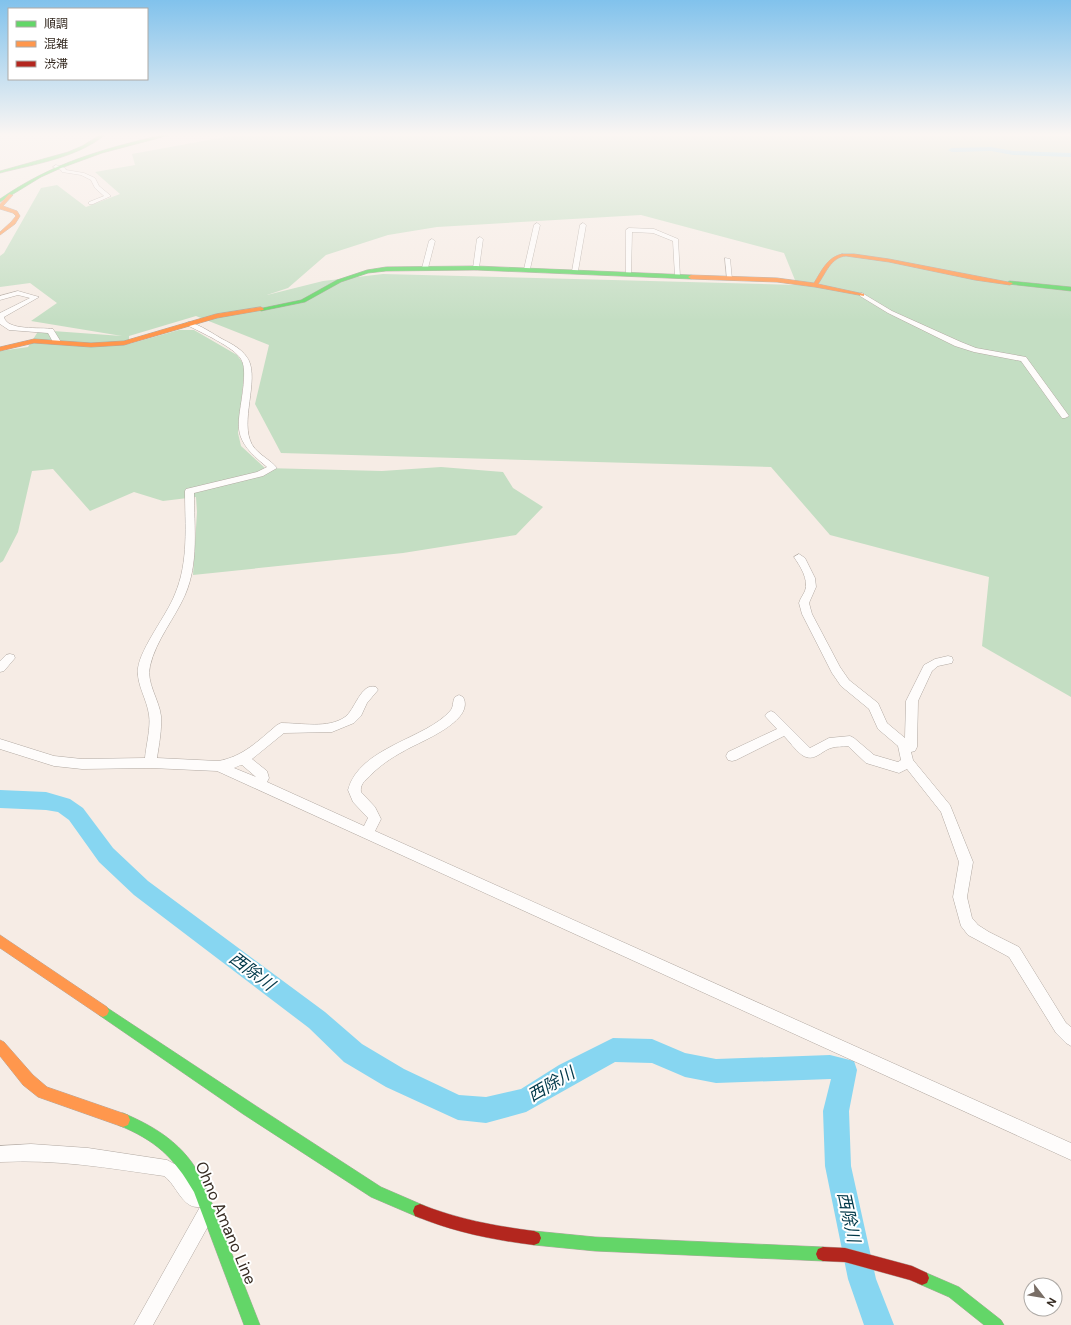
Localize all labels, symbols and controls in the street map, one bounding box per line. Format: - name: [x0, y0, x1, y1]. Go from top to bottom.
- legend: [8, 8, 148, 80]
- text: 順調: [44, 16, 68, 32]
- text: 混雑: [44, 36, 68, 52]
- text: 渋滞: [44, 56, 68, 72]
- water label: 西除川: [225, 947, 281, 996]
- water label: 西除川: [523, 1061, 580, 1106]
- street label: Ohno Amano Line: [191, 1158, 261, 1288]
- water label: 西除川: [833, 1190, 865, 1246]
- north arrow: [1023, 1277, 1063, 1317]
- text: N: [1044, 1295, 1060, 1309]

